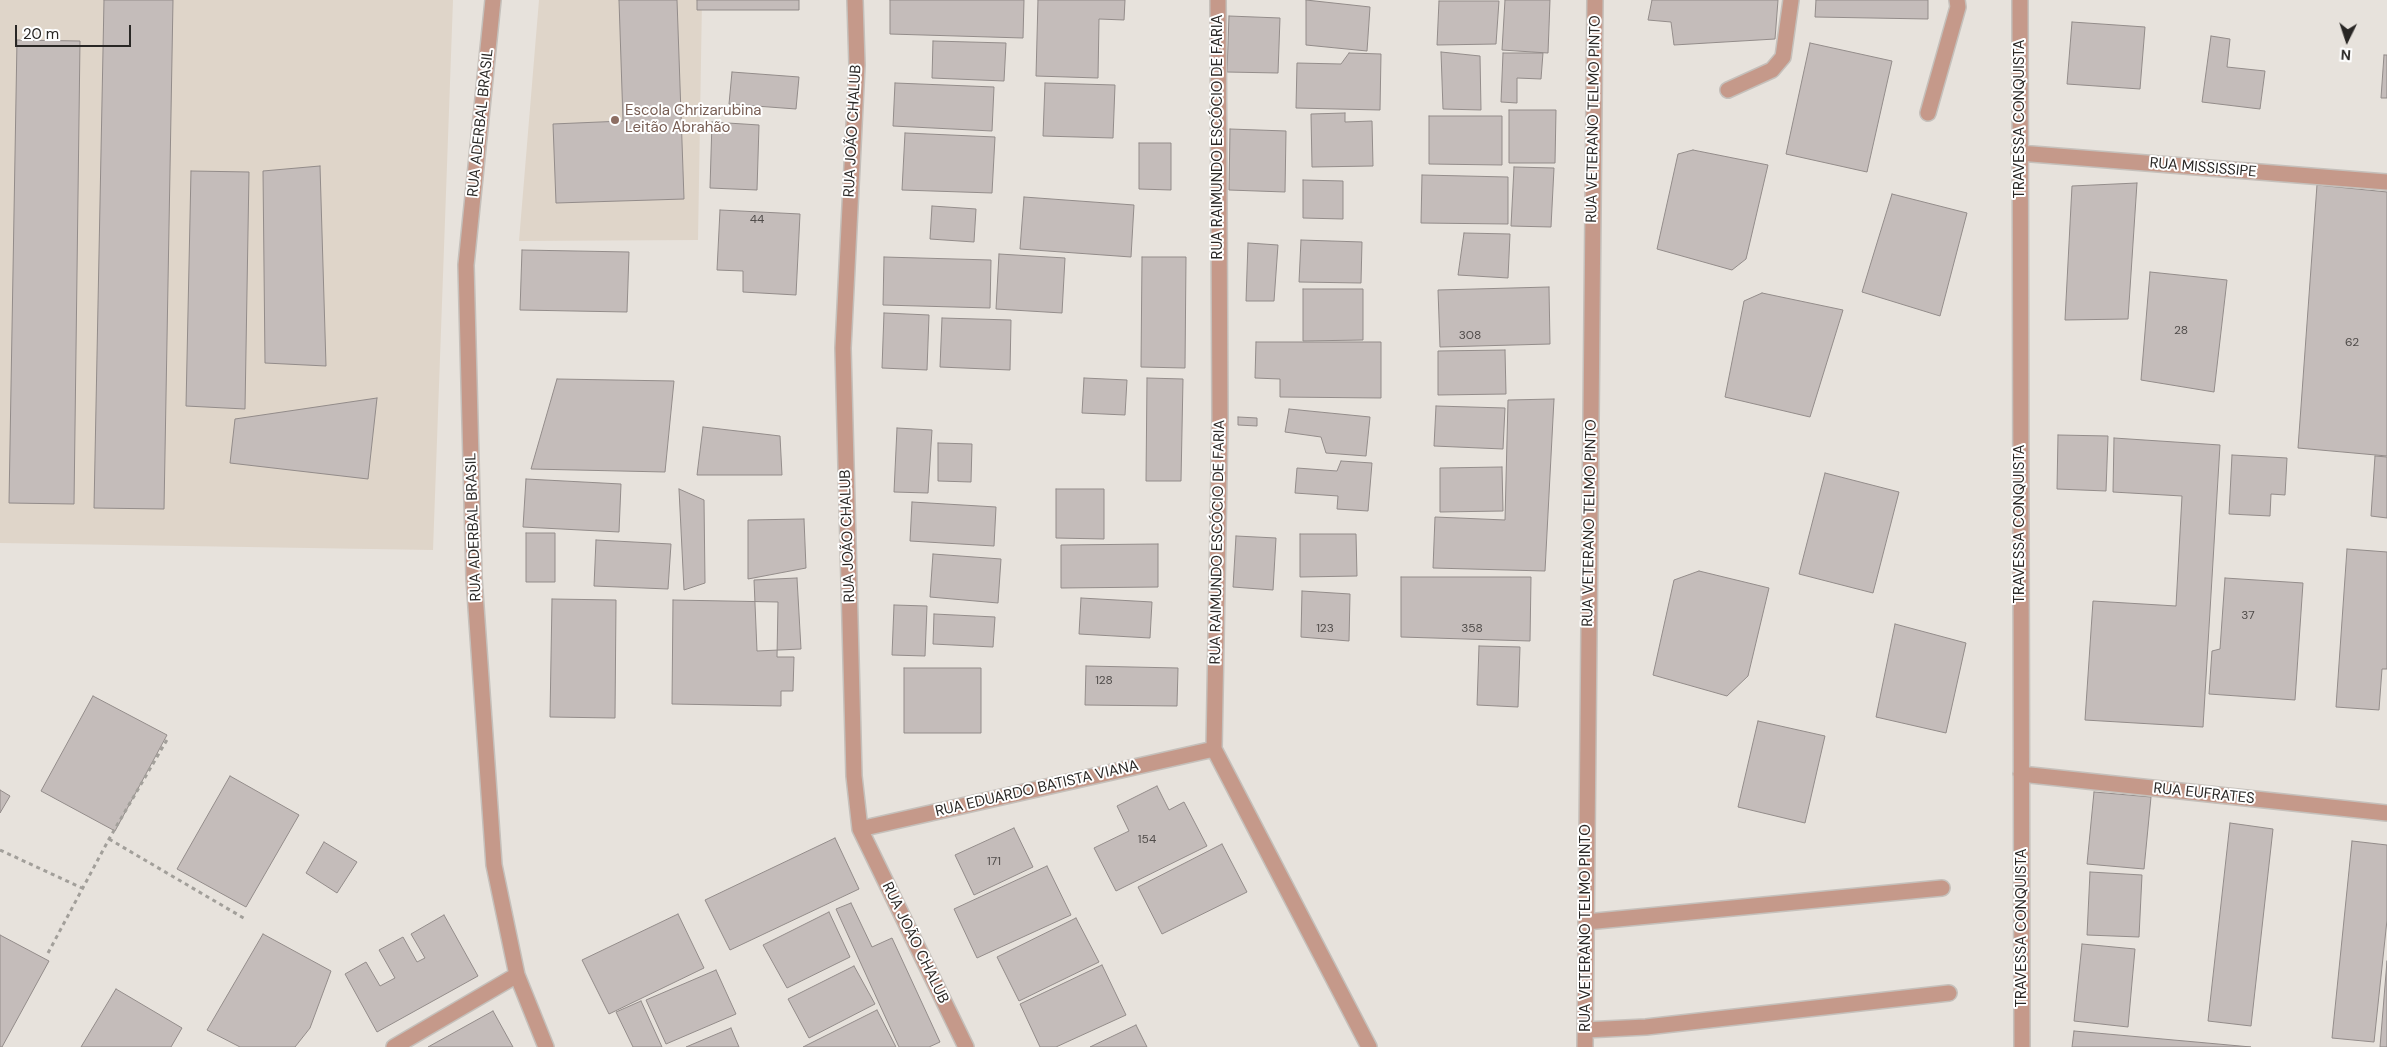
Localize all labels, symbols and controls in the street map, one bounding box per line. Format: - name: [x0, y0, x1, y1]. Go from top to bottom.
- scale bar: [18, 15, 134, 47]
- street label: RUA RAIMUNDO ESCÓCIO DE FARIA: [1209, 15, 1227, 259]
- street label: RUA VETERANO TELMO PINTO: [1583, 15, 1605, 223]
- north arrow: [2322, 15, 2372, 65]
- text: 20 m: [23, 24, 59, 44]
- street label: TRAVESSA CONQUISTA: [2011, 40, 2029, 198]
- text: N: [2340, 46, 2352, 64]
- street label: RUA ADERBAL BRASIL: [464, 48, 498, 198]
- street label: RUA JOÃO CHALUB: [841, 64, 865, 198]
- place label: Escola Chrizarubina Leitão Abrahão: [625, 102, 761, 137]
- marker: Escola Chrizarubina Leitão Abrahão: [609, 114, 621, 126]
- street label: RUA MISSISSIPE: [2149, 154, 2257, 182]
- house number: 44: [750, 213, 764, 227]
- house number: 28: [2174, 324, 2188, 338]
- house number: 308: [1459, 329, 1481, 343]
- house number: 62: [2345, 336, 2359, 350]
- street label: RUA RAIMUNDO ESCÓCIO DE FARIA: [1207, 419, 1229, 665]
- street label: RUA VETERANO TELMO PINTO: [1579, 419, 1601, 627]
- street label: TRAVESSA CONQUISTA: [2011, 445, 2029, 603]
- street label: RUA ADERBAL BRASIL: [462, 452, 486, 602]
- street label: RUA JOÃO CHALUB: [837, 469, 859, 603]
- house number: 37: [2241, 609, 2255, 623]
- house number: 123: [1316, 622, 1334, 636]
- house number: 358: [1461, 622, 1483, 636]
- house number: 128: [1095, 674, 1113, 688]
- street label: RUA EDUARDO BATISTA VIANA: [934, 757, 1140, 821]
- street label: RUA EUFRATES: [2152, 780, 2256, 808]
- street label: RUA VETERANO TELMO PINTO: [1577, 824, 1595, 1032]
- house number: 154: [1138, 833, 1156, 847]
- street label: TRAVESSA CONQUISTA: [2013, 849, 2031, 1007]
- house number: 171: [987, 855, 1001, 869]
- street label: RUA JOÃO CHALUB: [878, 879, 952, 1007]

